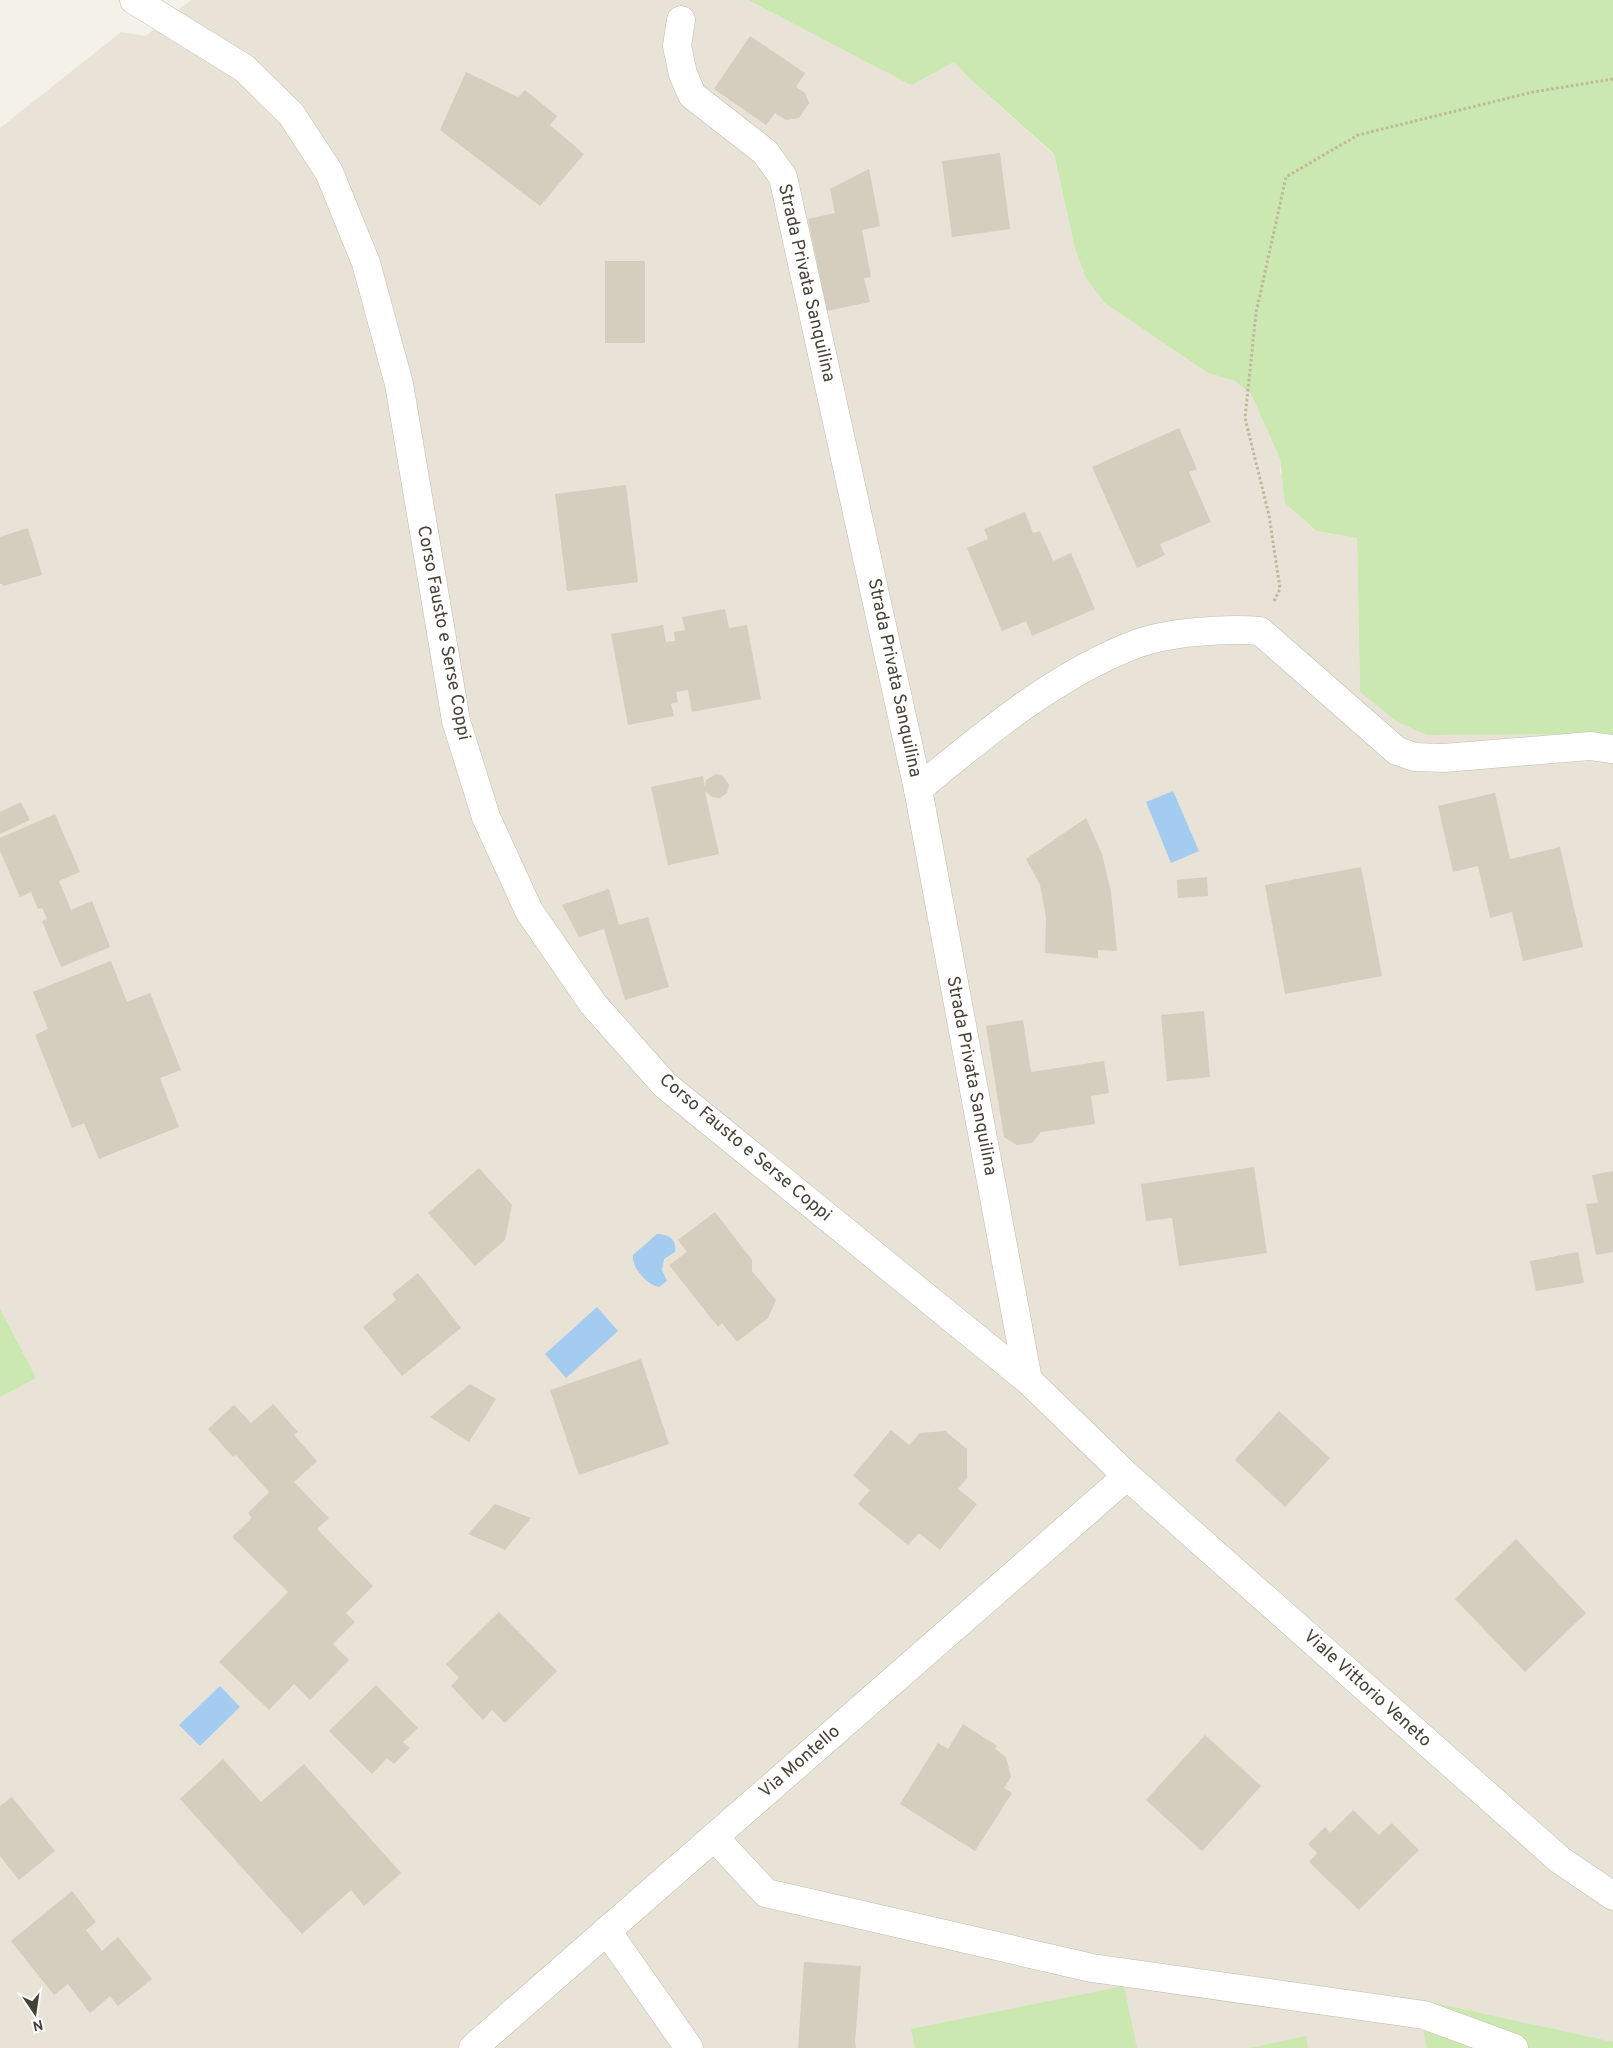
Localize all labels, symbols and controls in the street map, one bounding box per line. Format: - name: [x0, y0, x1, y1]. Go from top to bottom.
- street label: Strada Privata Sanquilina: [772, 182, 840, 384]
- street label: Corso Fausto e Serse Coppi: [411, 524, 475, 742]
- street label: Strada Privata Sanquilina: [862, 576, 926, 780]
- street label: Strada Privata Sanquilina: [940, 974, 1002, 1178]
- street label: Corso Fausto e Serse Coppi: [654, 1069, 836, 1227]
- street label: Viale Vittorio Veneto: [1298, 1625, 1436, 1753]
- street label: Via Montello: [755, 1720, 845, 1804]
- north arrow: [10, 1988, 60, 2038]
- text: N: [31, 2015, 44, 2034]

